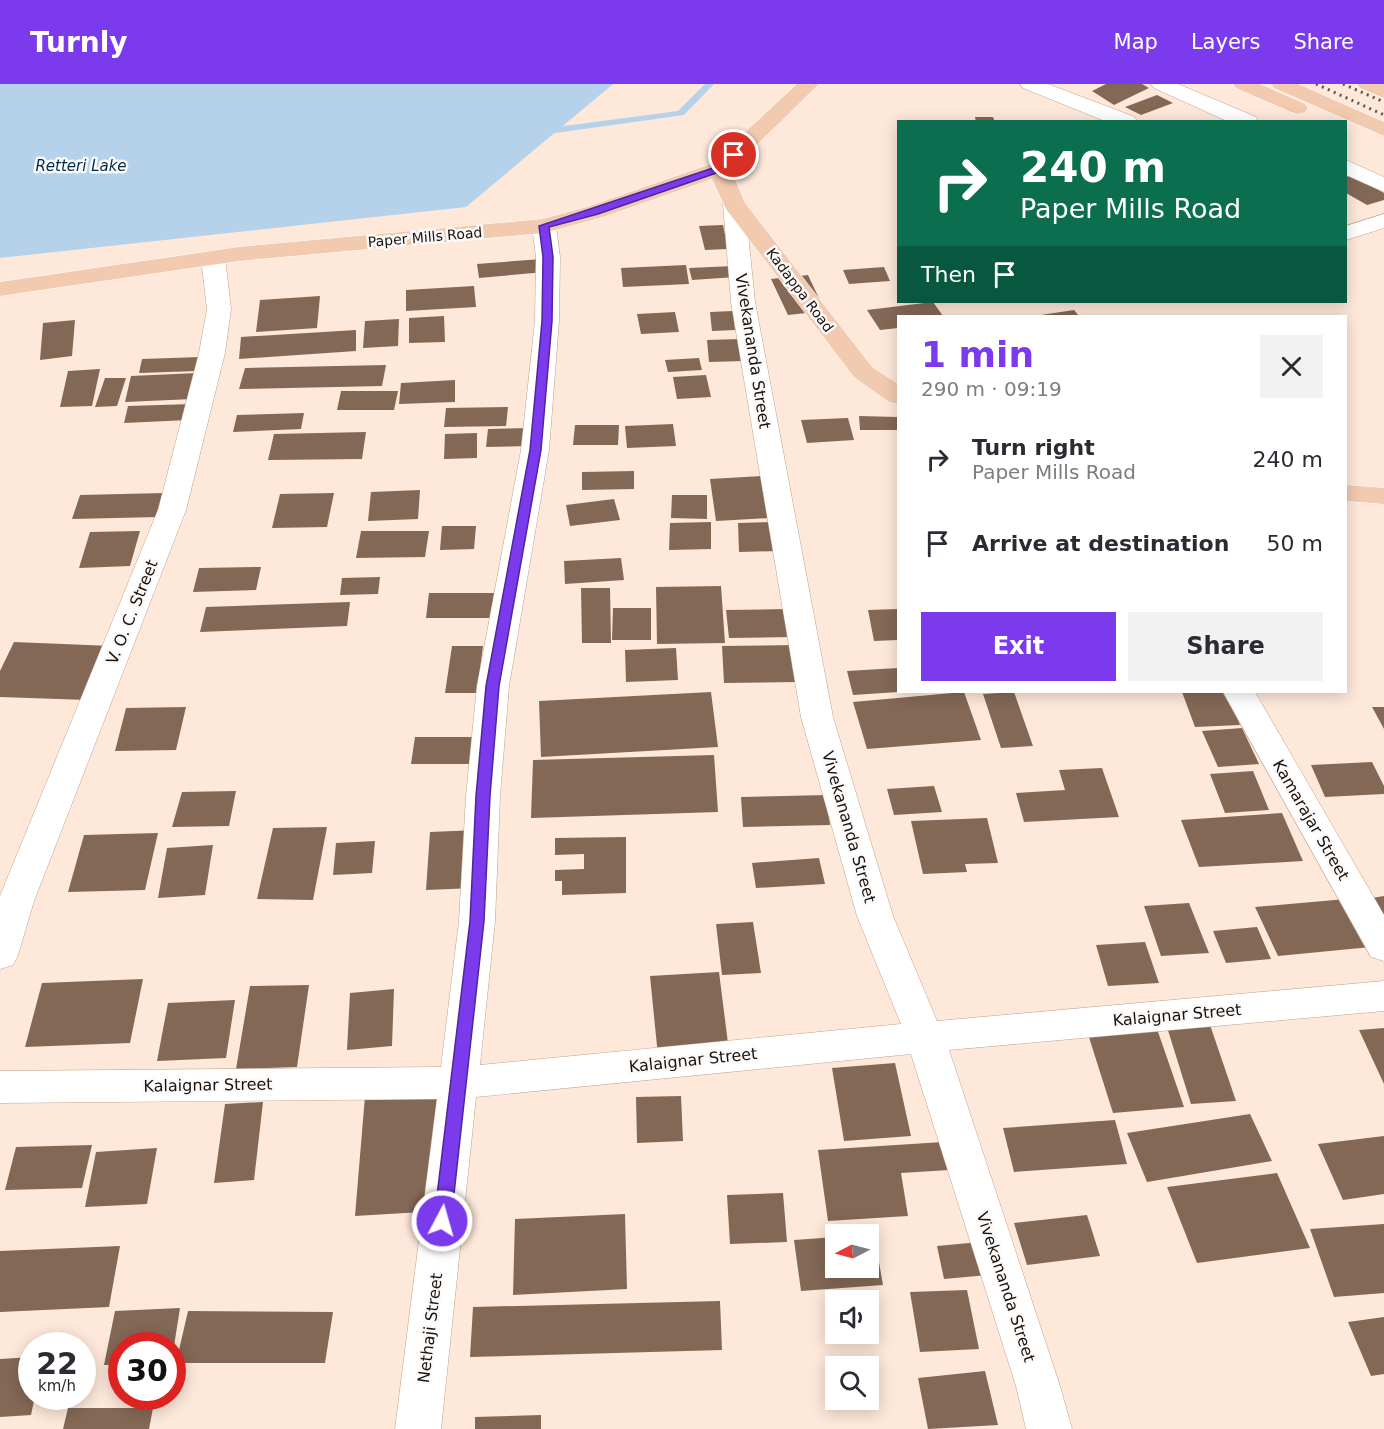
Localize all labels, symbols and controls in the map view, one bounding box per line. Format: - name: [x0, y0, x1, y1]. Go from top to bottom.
- text: Turnly: [30, 26, 128, 59]
- text: Map: [1114, 30, 1158, 54]
- text: Layers: [1191, 30, 1260, 54]
- text: Share: [1293, 30, 1354, 54]
- pin: [708, 129, 759, 180]
- icon: arrive: [717, 138, 750, 171]
- text: 240 m: [1020, 143, 1166, 192]
- icon: right: [921, 144, 999, 222]
- water label: Retteri Lake: [35, 157, 127, 175]
- text: Paper Mills Road: [1020, 193, 1241, 224]
- street label: Paper Mills Road: [367, 224, 483, 250]
- street label: Kadappa Road: [763, 245, 837, 335]
- icon: arrive: [988, 258, 1021, 291]
- text: Then: [921, 262, 976, 287]
- street label: Vivekananda Street: [731, 272, 775, 430]
- text: 1 min: [921, 334, 1034, 375]
- button: close: [1260, 335, 1323, 398]
- text: 290 m · 09:19: [921, 377, 1062, 401]
- text: Turn right: [972, 435, 1095, 460]
- icon: right: [921, 443, 954, 476]
- text: 240 m: [1253, 447, 1323, 472]
- text: Paper Mills Road: [972, 460, 1136, 484]
- icon: arrive: [921, 527, 954, 560]
- text: Arrive at destination: [972, 531, 1229, 556]
- text: 50 m: [1267, 531, 1323, 556]
- street label: V. O. C. Street: [102, 557, 162, 667]
- button: Exit: [921, 612, 1116, 681]
- button: Share: [1128, 612, 1323, 681]
- street label: Vivekananda Street: [818, 749, 880, 905]
- street label: Kamarajar Street: [1269, 756, 1353, 884]
- street label: Kalaignar Street: [1112, 1000, 1242, 1030]
- street label: Kalaignar Street: [628, 1044, 758, 1076]
- street label: Kalaignar Street: [143, 1074, 273, 1096]
- position arrow: [410, 1189, 474, 1253]
- street label: Vivekananda Street: [973, 1209, 1039, 1365]
- north arrow: [825, 1224, 879, 1278]
- map controls: [825, 1224, 879, 1410]
- street label: Nethaji Street: [414, 1272, 446, 1384]
- button: sound: [825, 1290, 879, 1344]
- speed limit sign: 30: [108, 1332, 186, 1410]
- text: 22: [36, 1346, 78, 1381]
- button: search: [825, 1356, 879, 1410]
- text: km/h: [38, 1377, 76, 1395]

